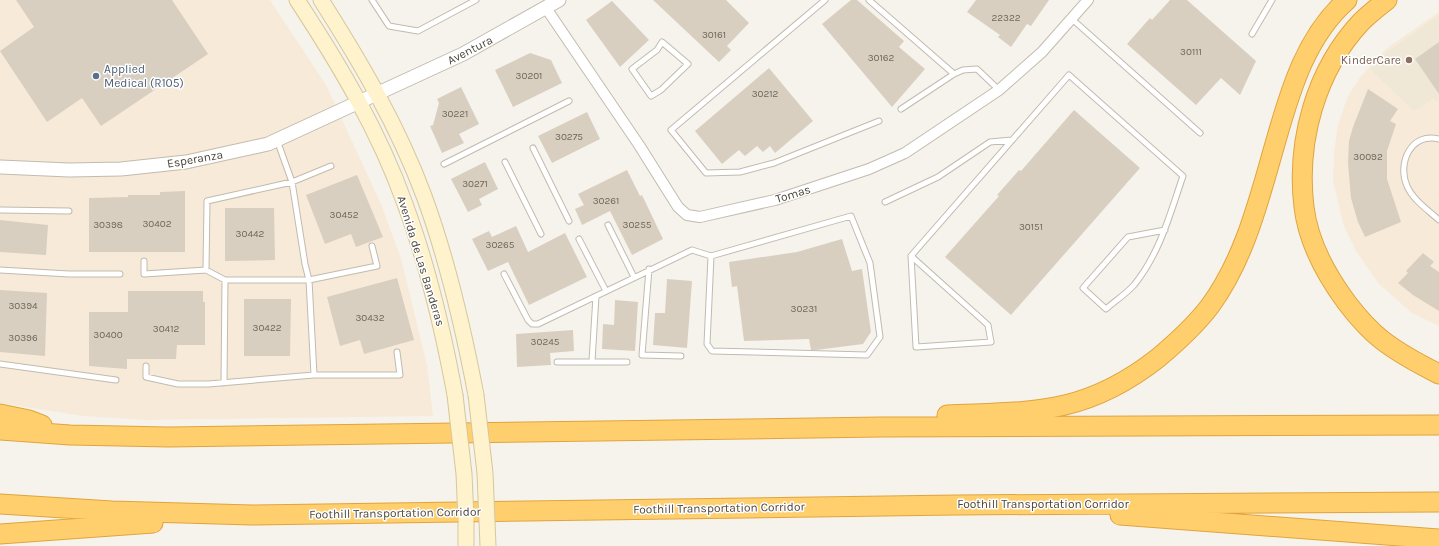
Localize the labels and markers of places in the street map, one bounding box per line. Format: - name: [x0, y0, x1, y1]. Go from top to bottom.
- place label: KinderCare: [1341, 53, 1401, 67]
- marker: KinderCare: [1404, 55, 1414, 65]
- place label: Applied Medical (R105): [104, 62, 184, 90]
- marker: Applied Medical (R105): [91, 71, 101, 81]

